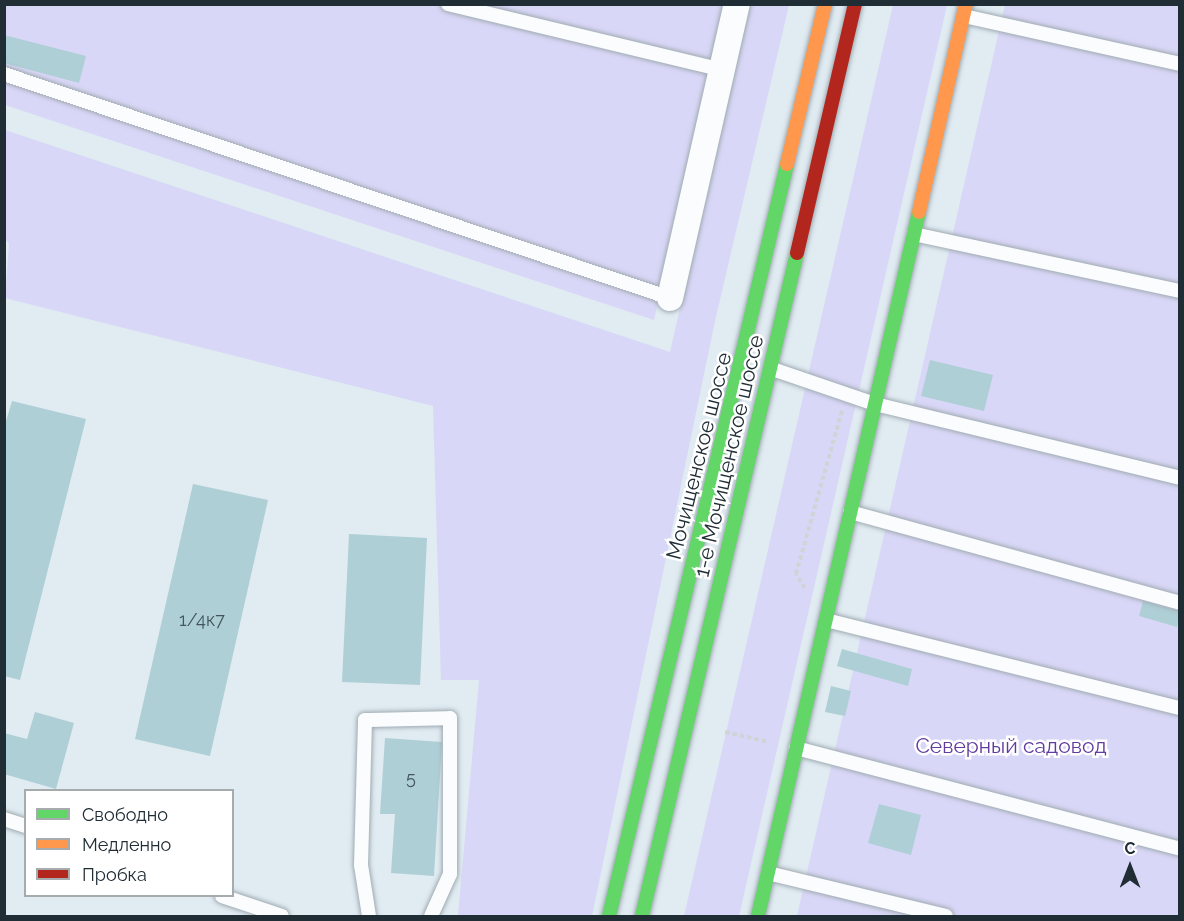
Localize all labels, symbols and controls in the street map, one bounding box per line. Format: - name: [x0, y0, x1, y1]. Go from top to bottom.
- street label: 1-е Мочищенское шоссе: [689, 332, 769, 580]
- street label: Мочищенское шоссе: [661, 350, 737, 562]
- house number: 1/4к7: [179, 609, 225, 631]
- park label: Северный садовод: [915, 733, 1107, 759]
- house number: 5: [406, 767, 416, 789]
- legend: [24, 789, 234, 897]
- text: Свободно: [82, 804, 168, 825]
- text: Медленно: [82, 834, 171, 855]
- north arrow: [1100, 837, 1160, 897]
- text: С: [1125, 839, 1135, 858]
- text: Пробка: [82, 864, 147, 885]

